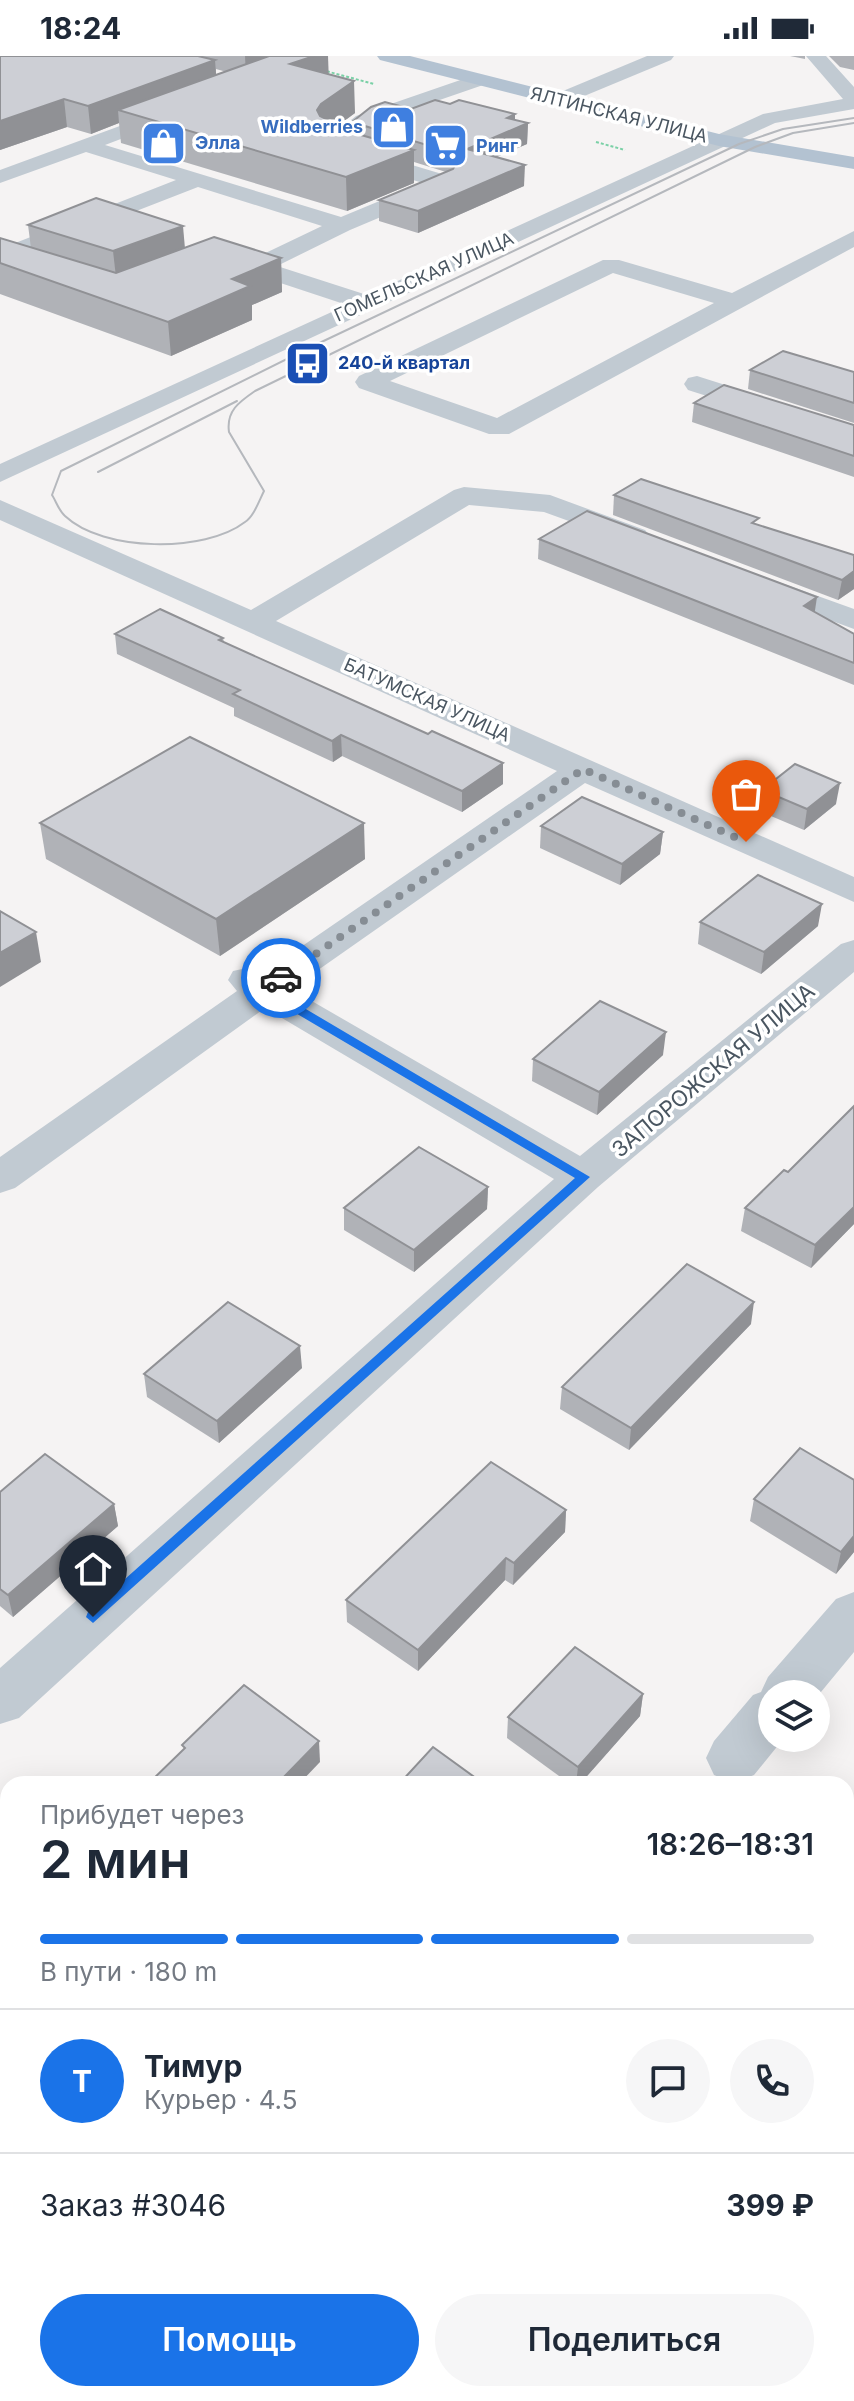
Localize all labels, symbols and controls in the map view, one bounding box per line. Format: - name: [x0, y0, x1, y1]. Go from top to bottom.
- text: 18:24: [40, 10, 121, 46]
- street label: ЯЛТИНСКАЯ УЛИЦА: [528, 82, 710, 147]
- shop icon: Wildberries: [370, 103, 418, 151]
- place label: Wildberries: [261, 116, 363, 137]
- shop icon: Элла: [140, 119, 188, 167]
- supermarket icon: Ринг: [421, 122, 469, 170]
- place label: Элла: [195, 132, 241, 153]
- place label: Ринг: [476, 135, 518, 156]
- street label: ГОМЕЛЬСКАЯ УЛИЦА: [331, 228, 517, 326]
- bus stop icon: 240-й квартал: [283, 339, 331, 387]
- place label: 240-й квартал: [338, 352, 470, 373]
- street label: БАТУМСКАЯ УЛИЦА: [341, 653, 514, 746]
- pin: [712, 760, 780, 842]
- icon: bag: [724, 772, 768, 816]
- courier: [241, 938, 321, 1018]
- icon: car: [259, 956, 303, 1000]
- street label: ЗАПОРОЖСКАЯ УЛИЦА: [606, 978, 820, 1162]
- pin: [59, 1535, 127, 1617]
- icon: home: [71, 1547, 115, 1591]
- map controls: [758, 1680, 830, 1752]
- button: layers: [758, 1680, 830, 1752]
- text: Прибудет через: [40, 1799, 244, 1830]
- text: 18:26–18:31: [646, 1826, 814, 1862]
- text: 2 мин: [40, 1828, 191, 1891]
- text: В пути · 180 m: [40, 1956, 217, 1987]
- button: chat: [626, 2039, 710, 2123]
- button: phone: [730, 2039, 814, 2123]
- text: Тимур: [144, 2048, 242, 2084]
- text: Т: [72, 2063, 92, 2099]
- text: Курьер · 4.5: [144, 2084, 298, 2115]
- text: Заказ #3046: [40, 2187, 226, 2223]
- text: 399 ₽: [726, 2187, 814, 2223]
- button: Помощь: [40, 2294, 419, 2386]
- button: Поделиться: [435, 2294, 814, 2386]

